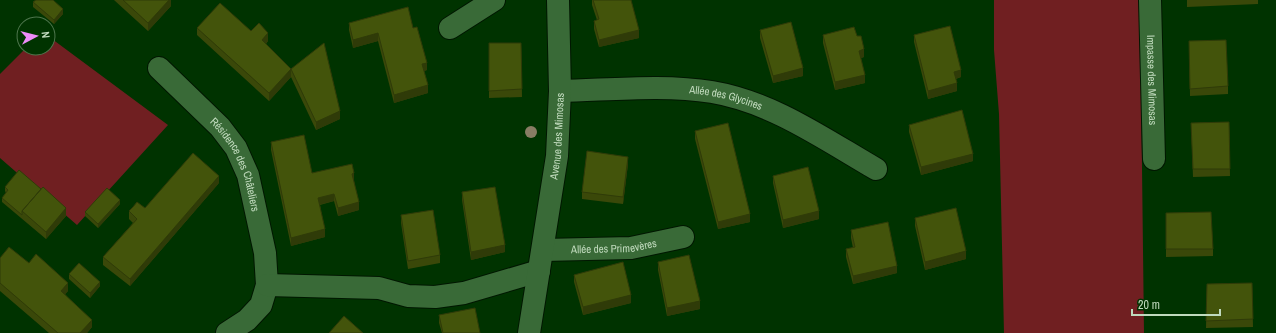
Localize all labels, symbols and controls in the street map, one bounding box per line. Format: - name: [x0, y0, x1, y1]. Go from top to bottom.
- north arrow: [16, 16, 56, 56]
- text: N: [39, 31, 53, 39]
- street label: Impasse des Mimosas: [1144, 35, 1160, 126]
- street label: Allée des Glycines: [688, 82, 765, 113]
- street label: Avenue des Mimosas: [546, 92, 567, 181]
- street label: Résidence des Châteliers: [207, 114, 263, 213]
- street label: Allée des Primevères: [570, 236, 658, 256]
- scale bar: [1132, 291, 1220, 317]
- text: 20 m: [1138, 297, 1160, 313]

